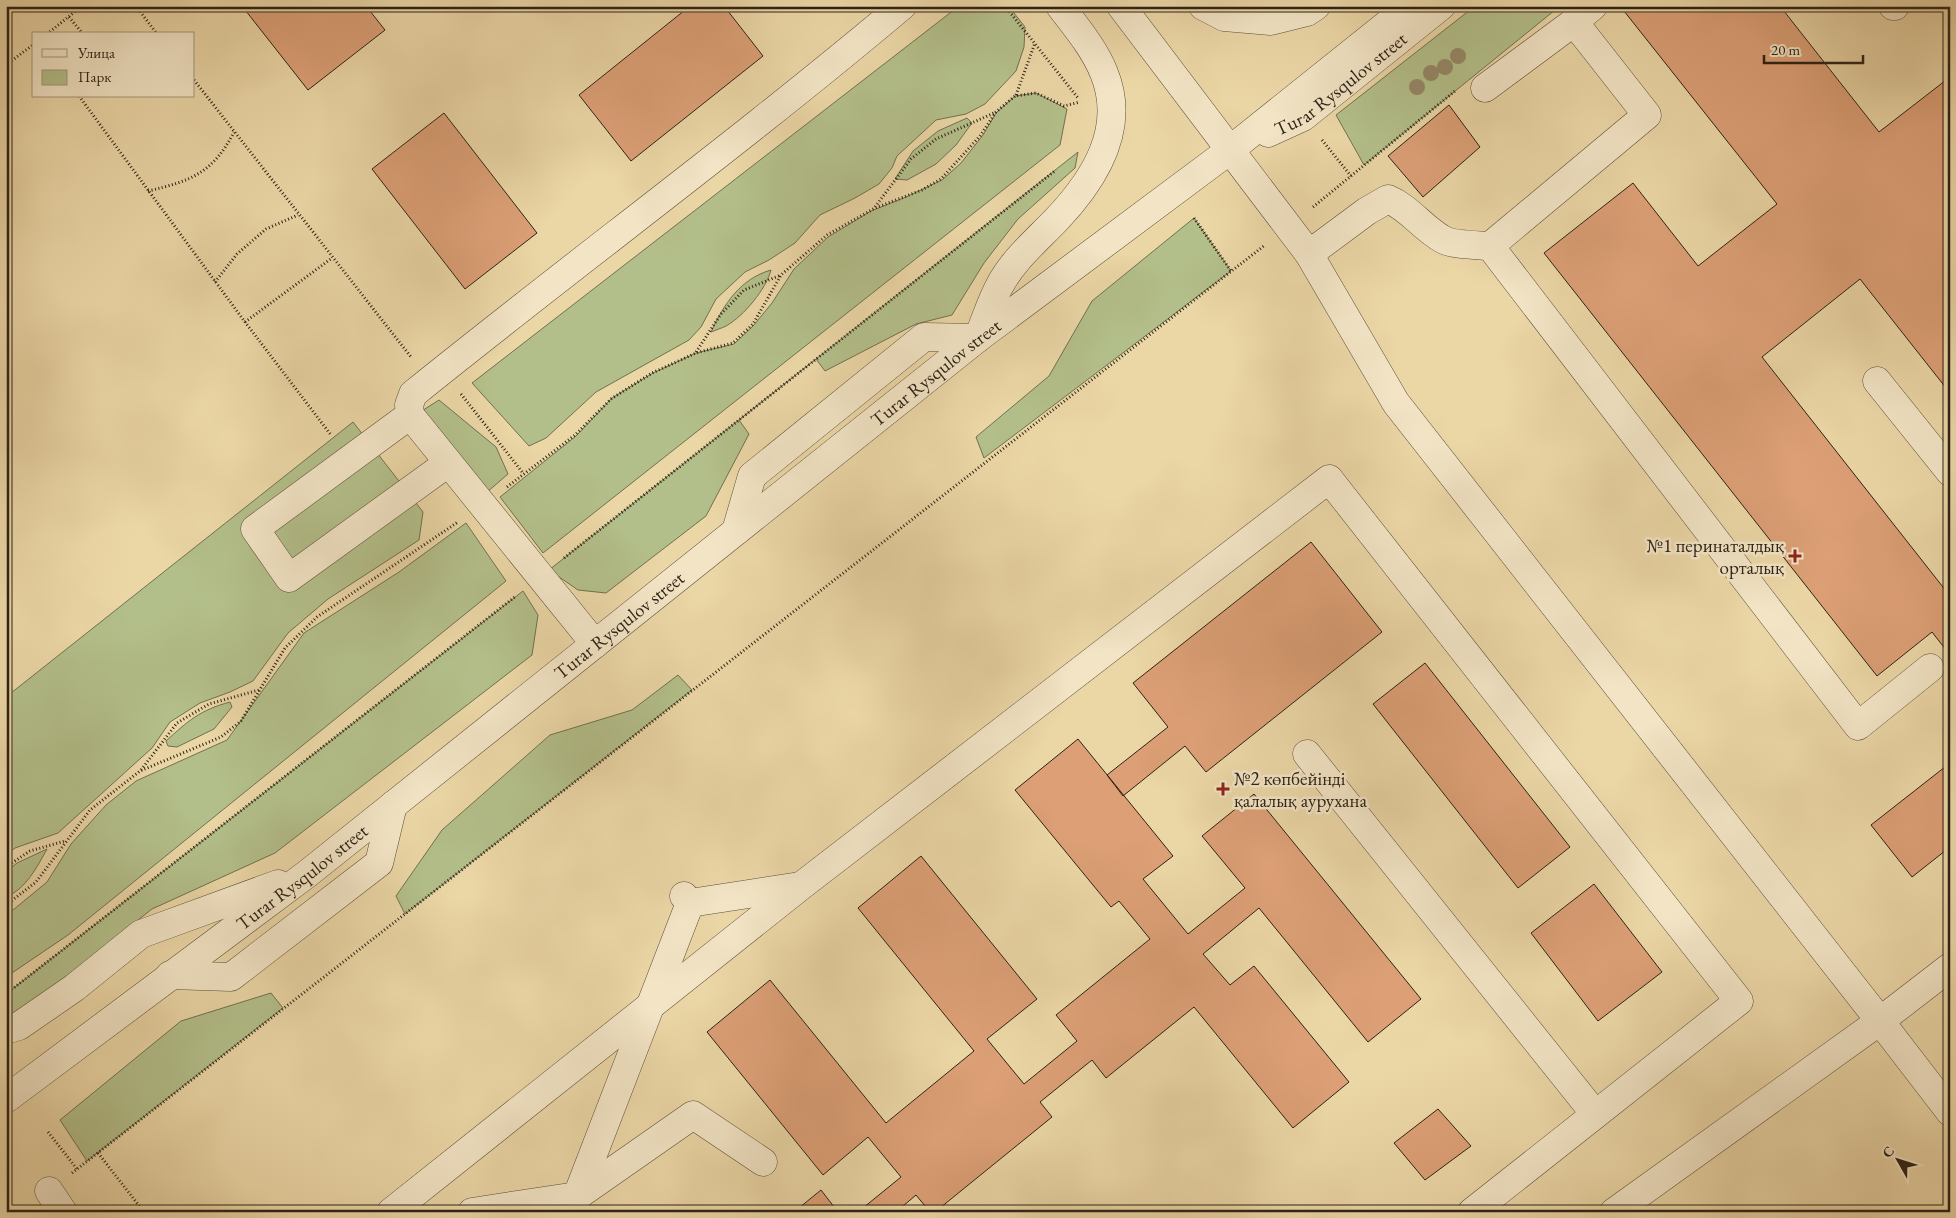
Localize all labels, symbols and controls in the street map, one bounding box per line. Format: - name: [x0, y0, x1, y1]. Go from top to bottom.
- street label: Turar Rysqulov street: [1270, 26, 1412, 141]
- legend: [32, 32, 195, 98]
- scale bar: [1764, 32, 1862, 64]
- text: 20 m: [1771, 40, 1800, 59]
- text: Улица: [77, 43, 115, 62]
- text: Парк: [78, 67, 111, 86]
- street label: Turar Rysqulov street: [865, 313, 1006, 432]
- place label: №1 перинаталдық орталық: [1646, 533, 1784, 580]
- marker: №1 перинаталдық орталық: [1788, 549, 1802, 563]
- street label: Turar Rysqulov street: [549, 565, 689, 684]
- place label: №2 көпбейінді қалалық аурухана: [1234, 766, 1368, 813]
- marker: №2 көпбейінді қалалық аурухана: [1216, 782, 1230, 796]
- street label: Turar Rysqulov street: [231, 818, 373, 935]
- north arrow: [1874, 1136, 1924, 1186]
- text: С: [1878, 1142, 1898, 1161]

